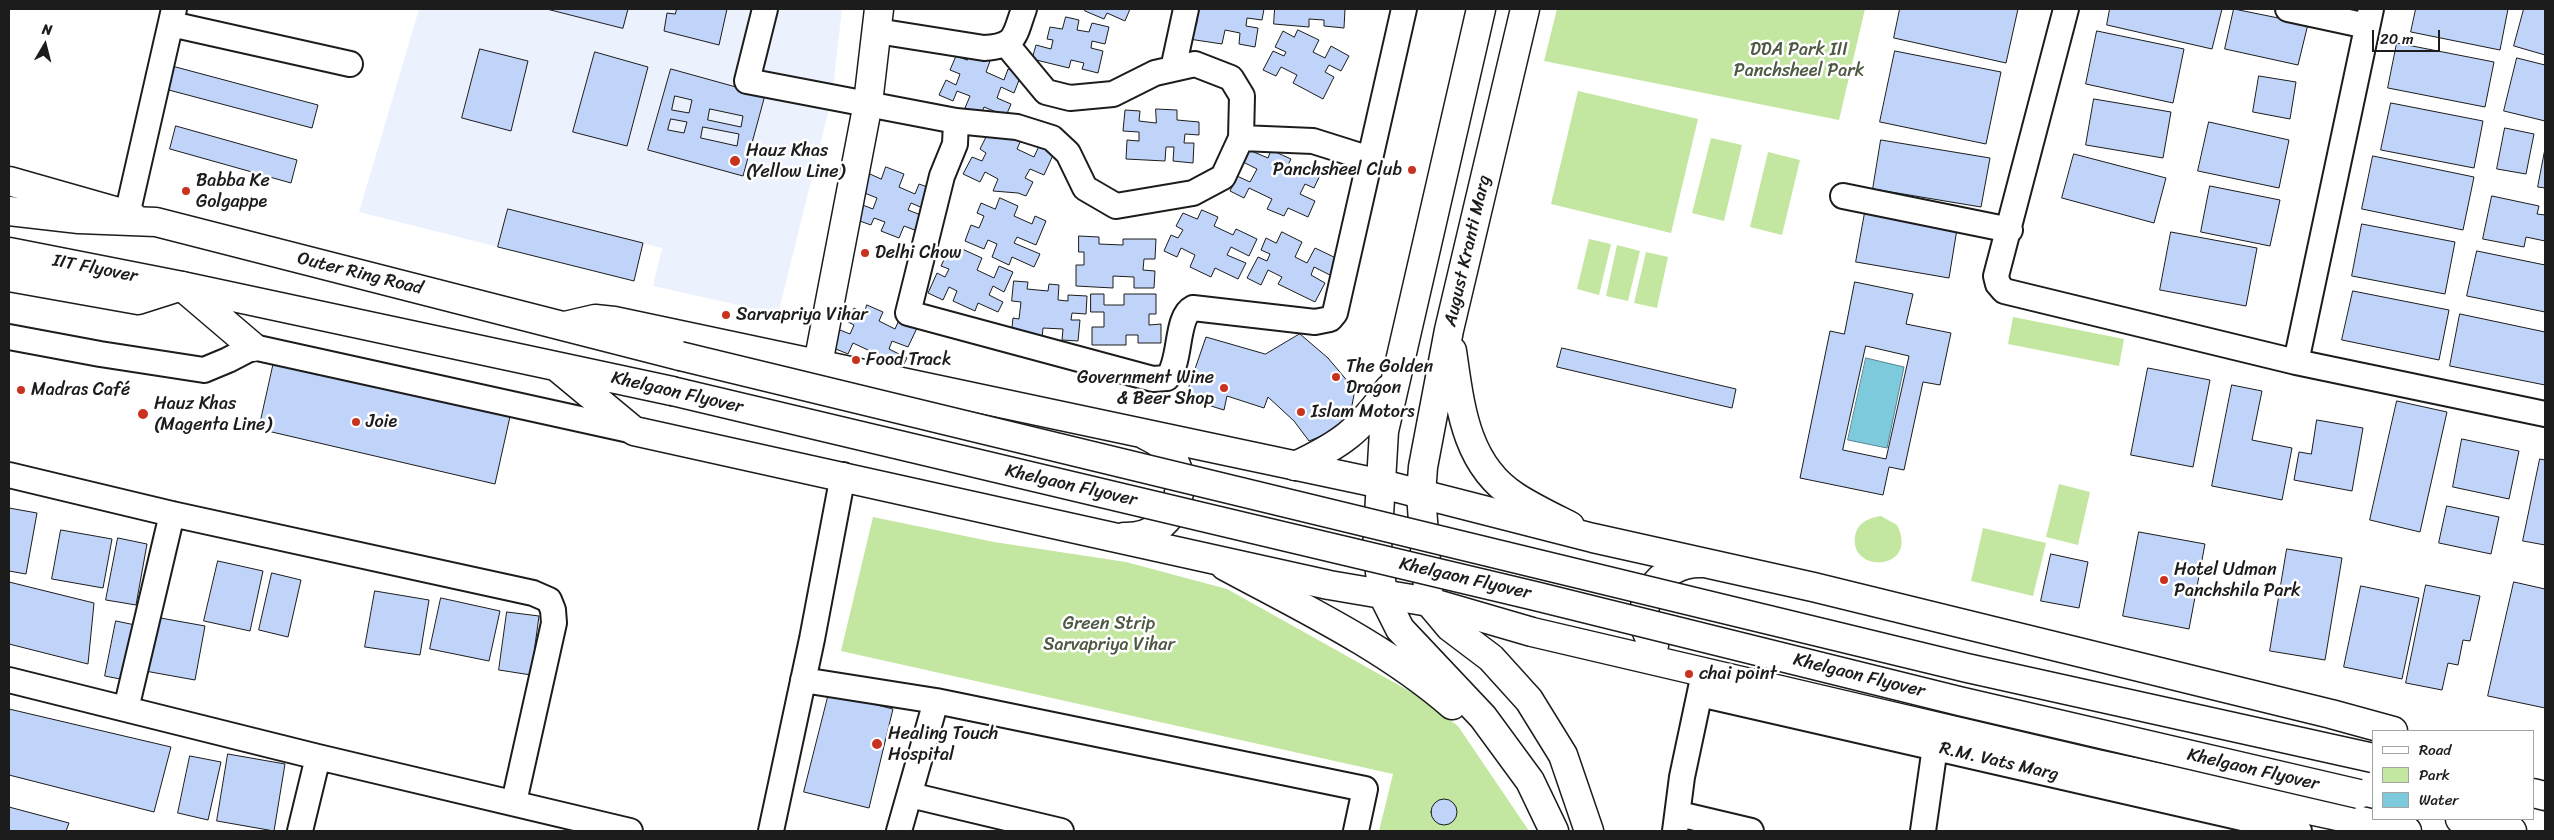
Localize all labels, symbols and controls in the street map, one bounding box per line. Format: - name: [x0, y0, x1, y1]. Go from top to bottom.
- text: N: [41, 17, 54, 43]
- north arrow: [20, 20, 70, 70]
- scale bar: [2374, 20, 2442, 52]
- text: 20 m: [2380, 26, 2414, 52]
- park label: DDA Park III Panchsheel Park: [1734, 39, 1864, 82]
- place label: Hauz Khas (Yellow Line): [746, 140, 845, 182]
- marker: Hauz Khas (Yellow Line): [728, 154, 742, 168]
- place label: Panchsheel Club: [1273, 159, 1402, 181]
- marker: Panchsheel Club: [1406, 164, 1418, 176]
- place label: Babba Ke Golgappe: [196, 170, 270, 212]
- street label: August Kranti Marg: [1440, 173, 1496, 329]
- marker: Babba Ke Golgappe: [180, 185, 192, 197]
- place label: Delhi Chow: [875, 242, 961, 264]
- marker: Delhi Chow: [859, 247, 871, 259]
- street label: Outer Ring Road: [295, 248, 425, 300]
- street label: IIT Flyover: [51, 250, 139, 288]
- place label: Sarvapriya Vihar: [736, 304, 868, 326]
- marker: Sarvapriya Vihar: [720, 309, 732, 321]
- place label: Food Track: [866, 349, 952, 371]
- marker: Food Track: [850, 354, 862, 366]
- place label: The Golden Dragon: [1346, 356, 1433, 398]
- street label: Khelgaon Flyover: [609, 367, 745, 419]
- place label: Government Wine & Beer Shop: [1077, 367, 1214, 409]
- marker: The Golden Dragon: [1330, 371, 1342, 383]
- place label: Madras Café: [31, 379, 130, 401]
- marker: Government Wine & Beer Shop: [1218, 382, 1230, 394]
- marker: Madras Café: [15, 384, 27, 396]
- place label: Hauz Khas (Magenta Line): [154, 393, 272, 436]
- place label: Islam Motors: [1311, 401, 1415, 423]
- marker: Islam Motors: [1295, 406, 1307, 418]
- marker: Hauz Khas (Magenta Line): [136, 407, 150, 421]
- place label: Joie: [366, 411, 397, 433]
- marker: Joie: [350, 416, 362, 428]
- street label: Khelgaon Flyover: [1003, 460, 1139, 512]
- street label: Khelgaon Flyover: [1397, 553, 1533, 605]
- place label: Hotel Udman Panchshila Park: [2174, 559, 2301, 602]
- marker: Hotel Udman Panchshila Park: [2158, 574, 2170, 586]
- park label: Green Strip Sarvapriya Vihar: [1043, 613, 1175, 656]
- street label: Khelgaon Flyover: [1791, 649, 1927, 703]
- place label: chai point: [1699, 663, 1777, 685]
- marker: chai point: [1683, 668, 1695, 680]
- place label: Healing Touch Hospital: [888, 723, 998, 766]
- legend: [2372, 730, 2534, 820]
- marker: Healing Touch Hospital: [870, 737, 884, 751]
- text: Road: [2419, 737, 2451, 763]
- street label: R.M. Vats Marg: [1937, 738, 2061, 786]
- street label: Khelgaon Flyover: [2185, 744, 2321, 796]
- text: Park: [2419, 762, 2450, 788]
- text: Water: [2419, 787, 2459, 813]

